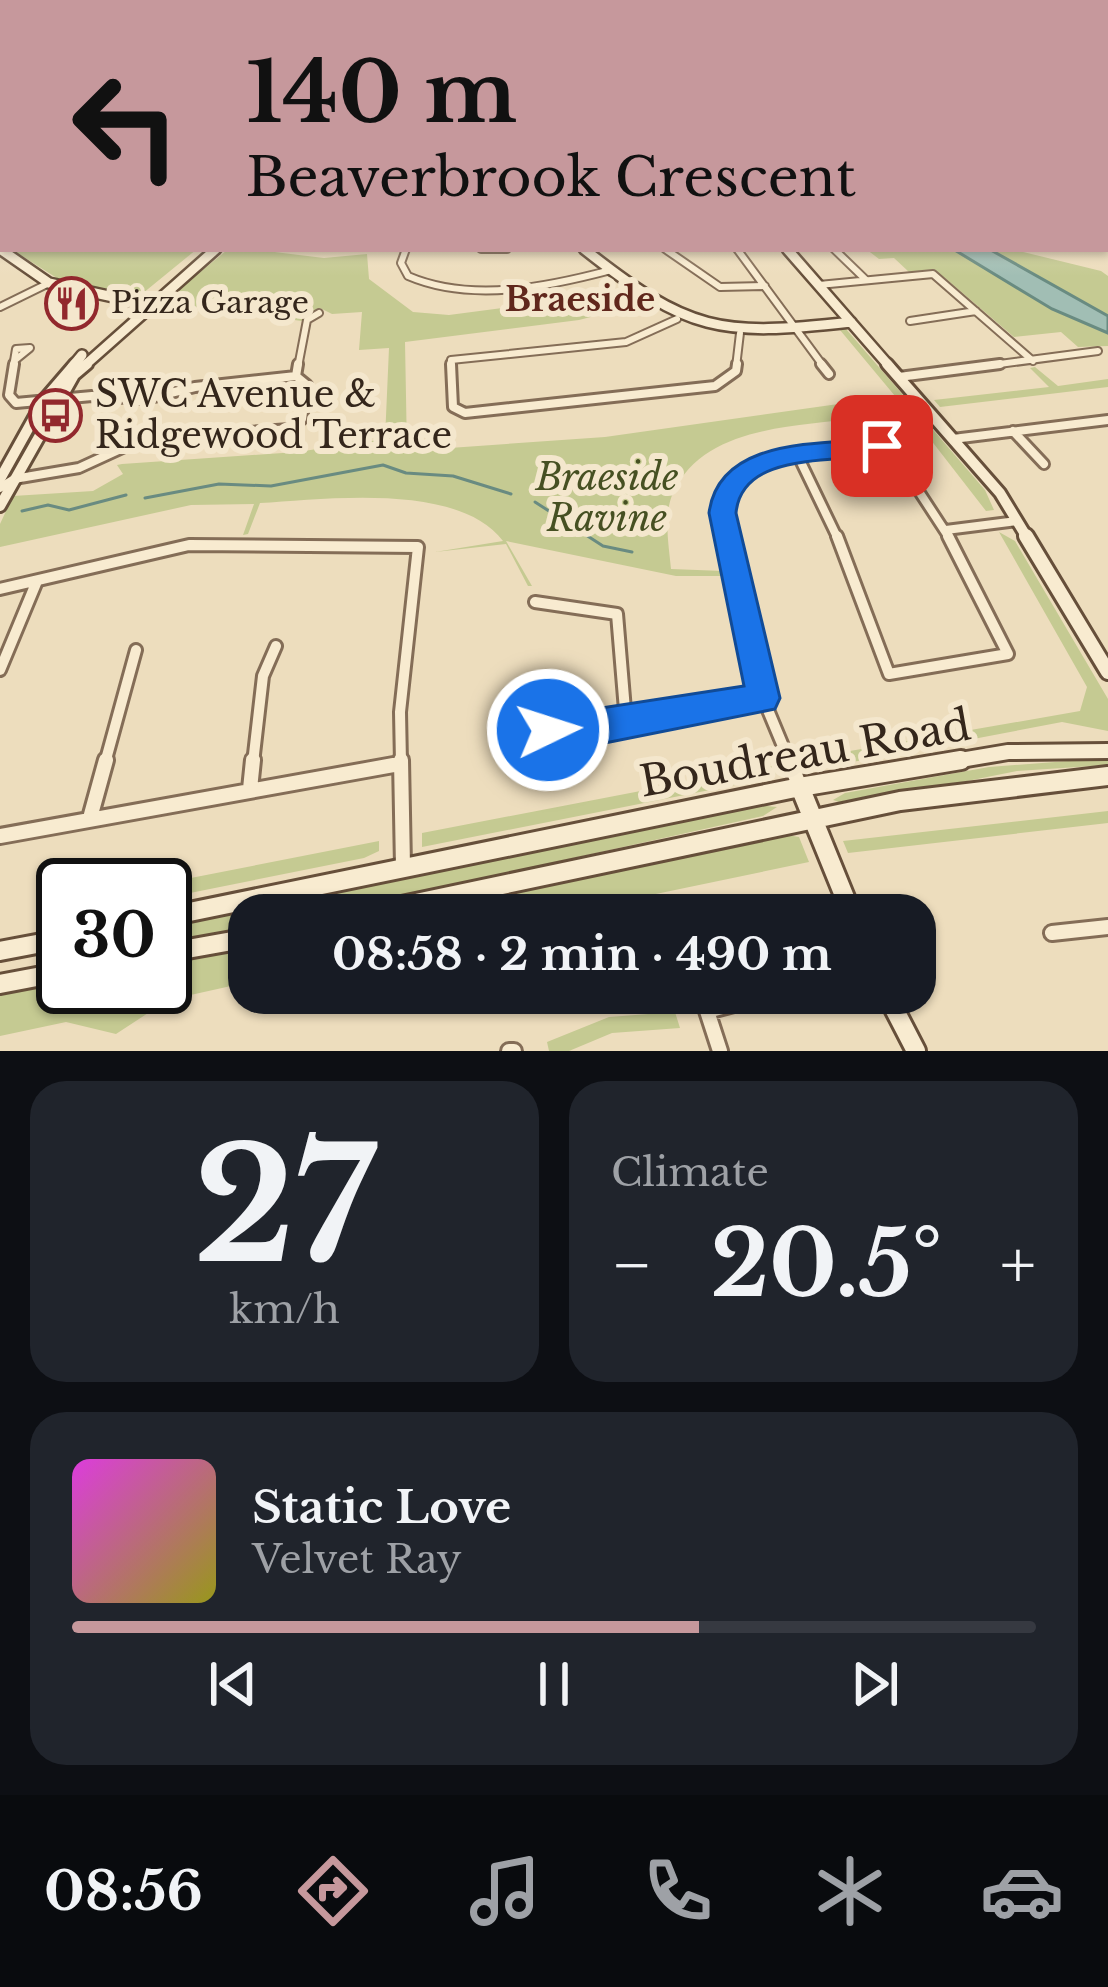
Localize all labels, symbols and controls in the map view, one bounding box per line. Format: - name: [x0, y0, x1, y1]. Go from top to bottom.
- text: 140 m: [246, 41, 517, 145]
- icon: left: [48, 48, 204, 204]
- text: Beaverbrook Crescent: [246, 144, 856, 211]
- restaurant icon: Pizza Garage: [44, 275, 100, 331]
- district label: Braeside: [505, 279, 655, 320]
- place label: Pizza Garage: [111, 284, 309, 321]
- place label: SWC Avenue & Ridgewood Terrace: [95, 372, 452, 458]
- bus stop icon: SWC Avenue & Ridgewood Terrace: [28, 387, 84, 443]
- pin: [831, 395, 933, 497]
- icon: arrive: [849, 413, 915, 479]
- park label: Braeside Ravine: [534, 455, 678, 541]
- position arrow: [485, 667, 611, 793]
- street label: Boudreau Road: [636, 698, 974, 808]
- speed limit sign: 30: [36, 858, 192, 1014]
- text: 08:58 · 2 min · 490 m: [332, 926, 832, 982]
- text: 27: [193, 1110, 376, 1303]
- text: Climate: [611, 1148, 769, 1197]
- text: 20.5°: [710, 1209, 942, 1320]
- text: −: [611, 1224, 653, 1306]
- text: +: [1000, 1224, 1036, 1306]
- text: km/h: [229, 1285, 340, 1334]
- text: Static Love: [252, 1479, 511, 1535]
- text: Velvet Ray: [252, 1535, 462, 1584]
- icon: previous: [200, 1651, 266, 1717]
- icon: pause: [521, 1651, 587, 1717]
- icon: next: [842, 1651, 908, 1717]
- icon: directions: [291, 1849, 375, 1933]
- icon: music: [463, 1849, 547, 1933]
- icon: phone: [636, 1849, 720, 1933]
- icon: climate: [808, 1849, 892, 1933]
- icon: car: [980, 1849, 1064, 1933]
- text: 08:56: [44, 1858, 203, 1925]

